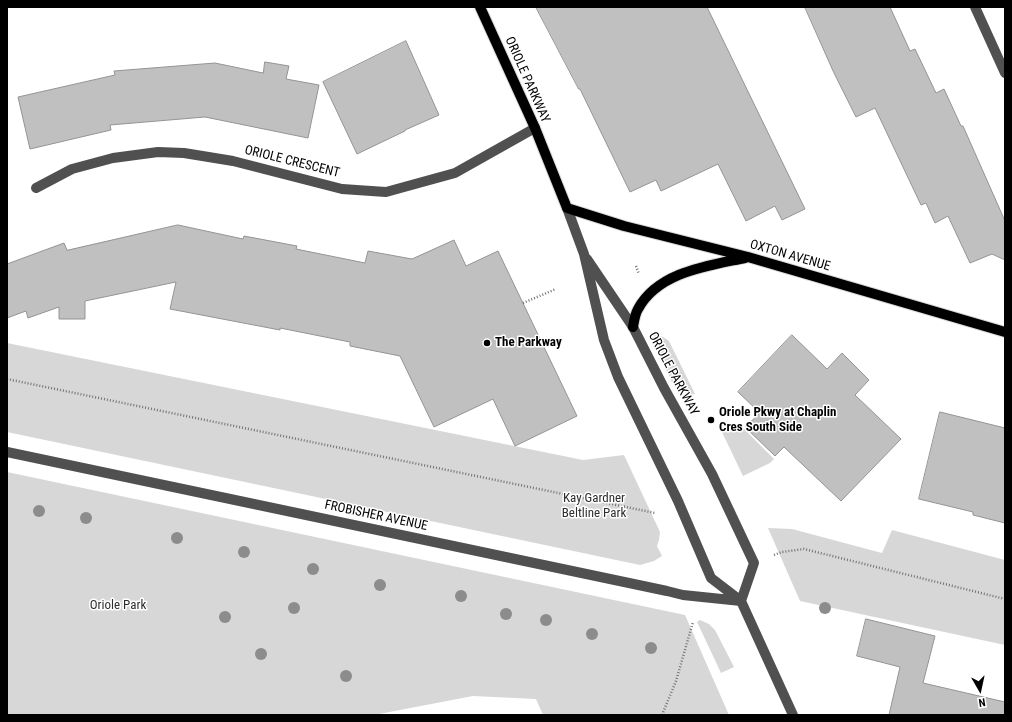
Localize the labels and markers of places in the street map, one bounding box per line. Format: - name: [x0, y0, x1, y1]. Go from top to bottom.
- place label: The Parkway: [495, 335, 562, 351]
- marker: The Parkway: [482, 338, 492, 348]
- place label: Oriole Pkwy at Chaplin Cres South Side: [719, 405, 836, 436]
- marker: Oriole Pkwy at Chaplin Cres South Side: [706, 415, 716, 425]

